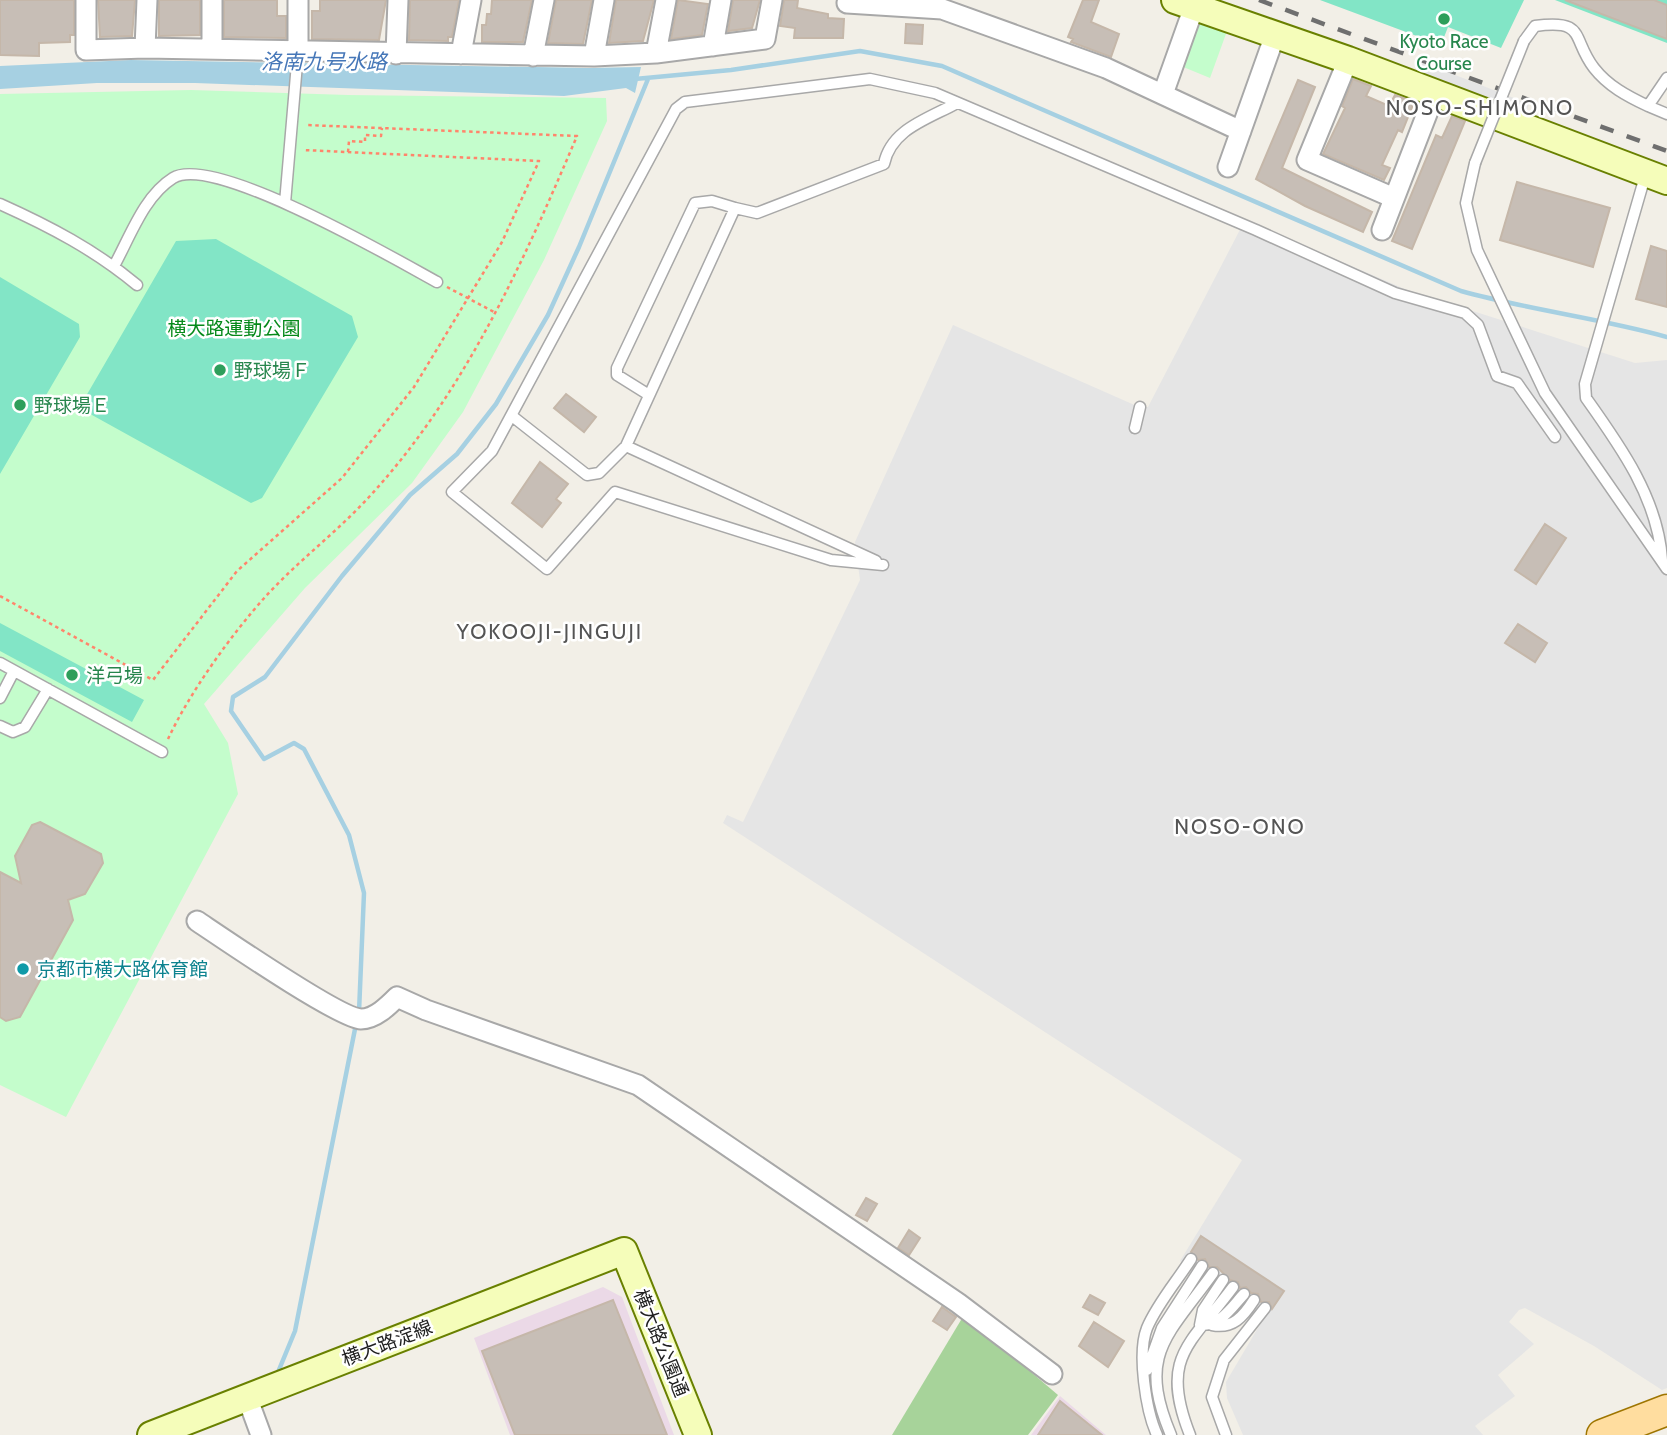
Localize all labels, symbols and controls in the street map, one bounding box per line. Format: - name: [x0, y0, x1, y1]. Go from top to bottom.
- marker: Kyoto Race Course: [1436, 11, 1452, 27]
- place label: Kyoto Race Course: [1399, 30, 1489, 75]
- water label: 洛南九号水路: [261, 49, 389, 74]
- district label: NOSO-SHIMONO: [1386, 95, 1574, 120]
- park label: 横大路運動公園: [167, 317, 301, 340]
- place label: 野球場Ｆ: [234, 359, 310, 382]
- marker: 野球場Ｆ: [212, 362, 228, 378]
- place label: 野球場Ｅ: [34, 394, 110, 417]
- marker: 野球場Ｅ: [12, 397, 28, 413]
- district label: YOKOOJI-JINGUJI: [456, 619, 643, 644]
- place label: 洋弓場: [86, 664, 143, 687]
- marker: 洋弓場: [64, 667, 80, 683]
- district label: NOSO-ONO: [1174, 814, 1306, 839]
- place label: 京都市横大路体育館: [37, 958, 208, 981]
- marker: 京都市横大路体育館: [15, 961, 31, 977]
- street label: 横大路公園通: [629, 1286, 693, 1400]
- street label: 横大路淀線: [339, 1315, 435, 1371]

